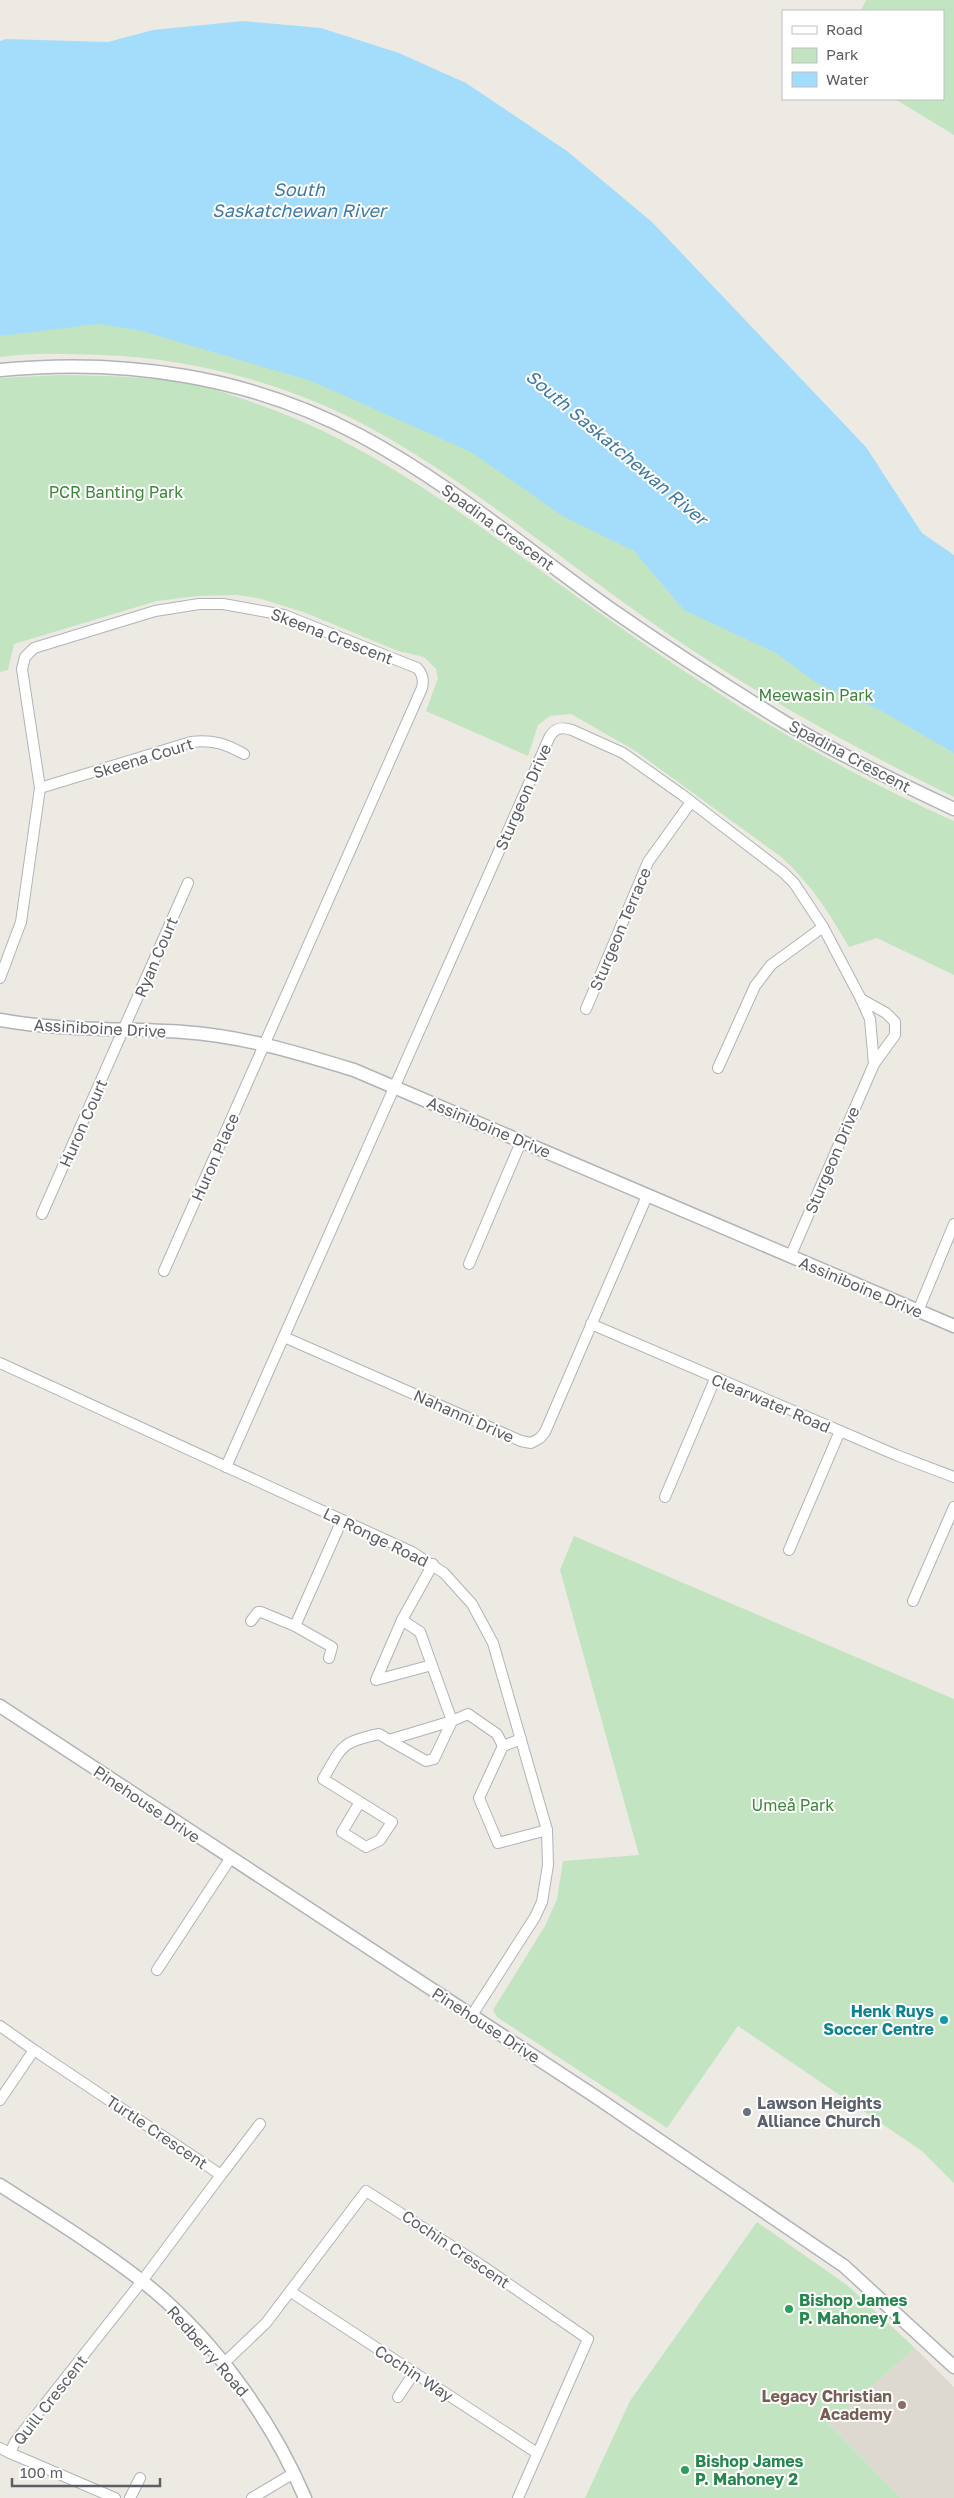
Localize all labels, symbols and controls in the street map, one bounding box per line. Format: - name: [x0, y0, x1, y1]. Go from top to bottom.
- legend: [782, 10, 944, 100]
- text: Road: [826, 20, 863, 38]
- text: Park: [826, 45, 859, 63]
- text: Water: [826, 70, 869, 88]
- water label: South Saskatchewan River: [212, 178, 389, 221]
- water label: South Saskatchewan River: [522, 365, 714, 531]
- street label: Spadina Crescent: [438, 479, 558, 575]
- park label: PCR Banting Park: [49, 482, 183, 502]
- street label: Skeena Crescent: [268, 604, 396, 668]
- park label: Meewasin Park: [758, 685, 874, 705]
- street label: Spadina Crescent: [786, 715, 914, 797]
- street label: Skeena Court: [91, 733, 195, 783]
- street label: Sturgeon Drive: [491, 741, 555, 853]
- street label: Sturgeon Terrace: [585, 864, 655, 994]
- street label: Ryan Court: [130, 914, 182, 1000]
- street label: Assiniboine Drive: [33, 1015, 167, 1041]
- street label: Huron Court: [55, 1076, 111, 1170]
- street label: Assiniboine Drive: [424, 1092, 554, 1162]
- street label: Sturgeon Drive: [800, 1103, 864, 1217]
- street label: Huron Place: [187, 1110, 243, 1204]
- street label: Assiniboine Drive: [796, 1252, 926, 1322]
- street label: Clearwater Road: [708, 1369, 834, 1437]
- street label: Nahanni Drive: [411, 1385, 517, 1447]
- street label: La Ronge Road: [320, 1503, 432, 1571]
- street label: Pinehouse Drive: [90, 1761, 204, 1847]
- park label: Umeå Park: [752, 1795, 834, 1815]
- street label: Pinehouse Drive: [428, 1983, 544, 2067]
- place label: Henk Ruys Soccer Centre: [823, 2001, 934, 2039]
- marker: Henk Ruys Soccer Centre: [938, 2014, 950, 2026]
- street label: Turtle Crescent: [102, 2091, 212, 2173]
- place label: Lawson Heights Alliance Church: [757, 2093, 882, 2131]
- marker: Lawson Heights Alliance Church: [741, 2106, 753, 2118]
- street label: Cochin Crescent: [398, 2205, 514, 2293]
- place label: Bishop James P. Mahoney 1: [799, 2290, 908, 2328]
- street label: Redberry Road: [163, 2301, 253, 2401]
- marker: Bishop James P. Mahoney 1: [783, 2303, 795, 2315]
- street label: Cochin Way: [371, 2340, 457, 2406]
- street label: Quill Crescent: [9, 2351, 91, 2449]
- place label: Legacy Christian Academy: [761, 2386, 892, 2424]
- marker: Legacy Christian Academy: [896, 2399, 908, 2411]
- place label: Bishop James P. Mahoney 2: [695, 2451, 804, 2489]
- scale bar: [12, 2456, 160, 2488]
- text: 100 m: [20, 2463, 63, 2481]
- marker: Bishop James P. Mahoney 2: [679, 2464, 691, 2476]

